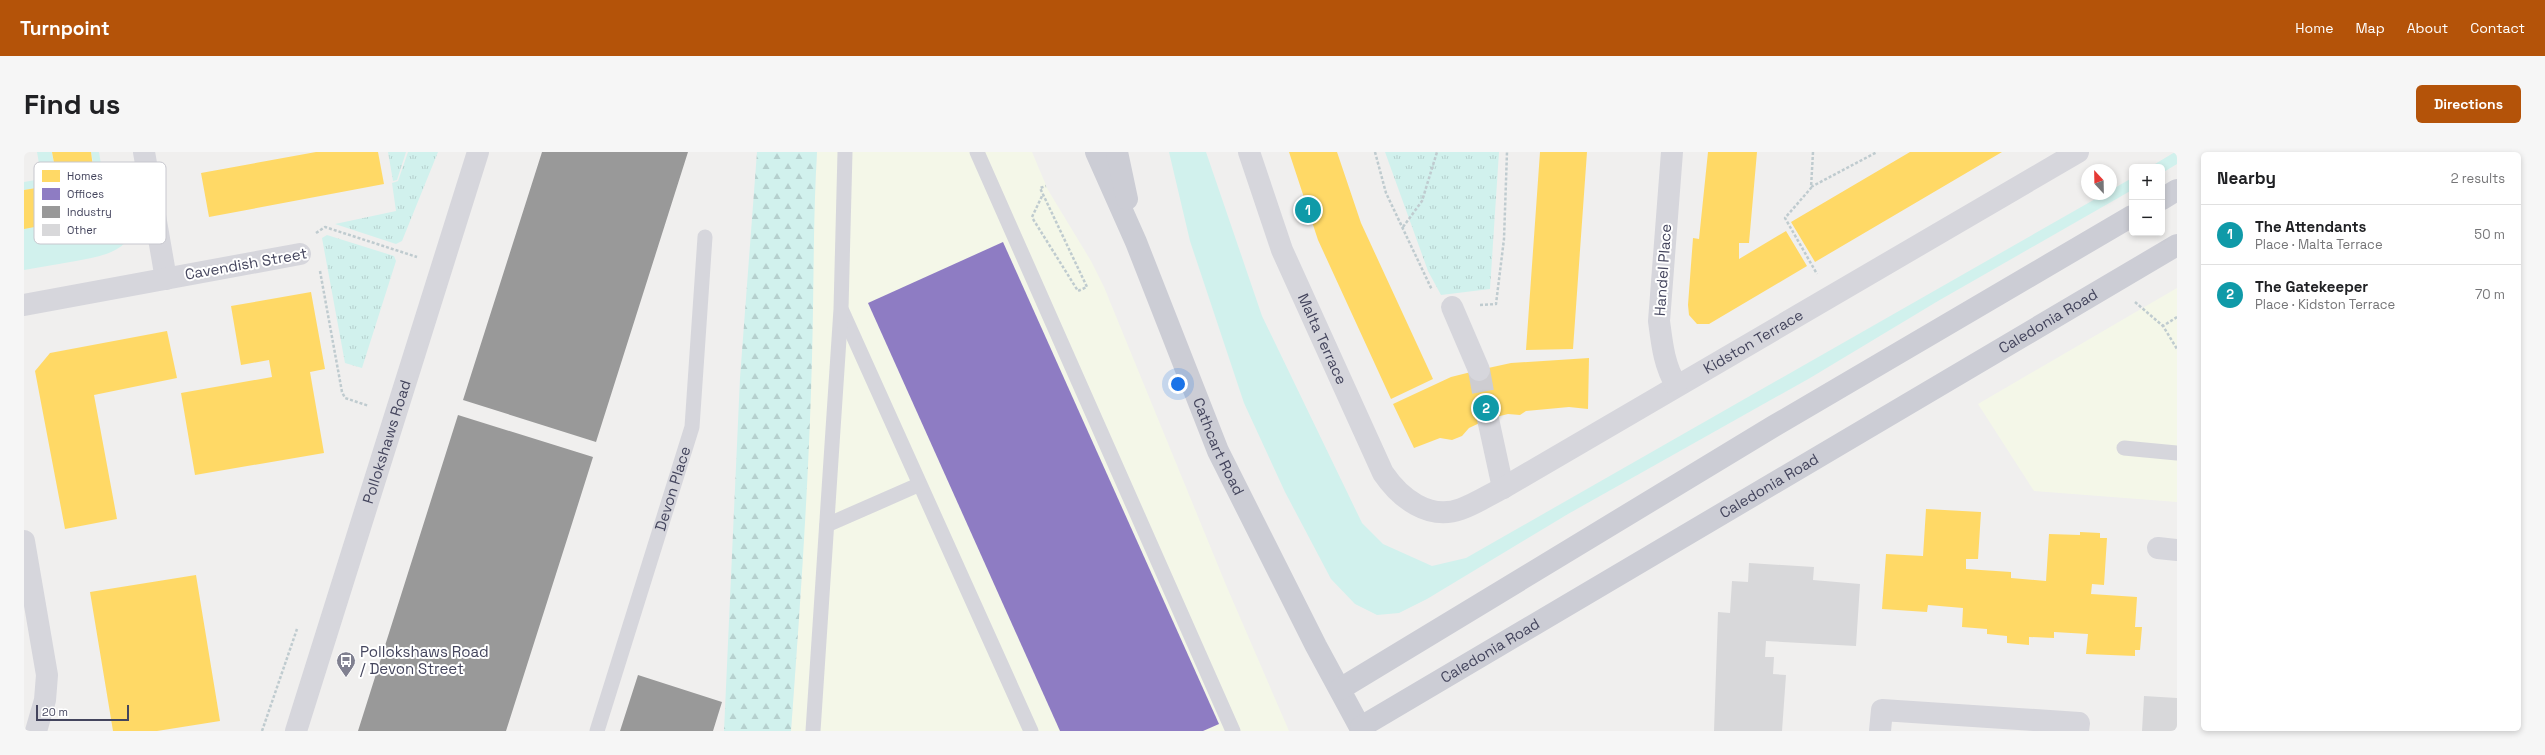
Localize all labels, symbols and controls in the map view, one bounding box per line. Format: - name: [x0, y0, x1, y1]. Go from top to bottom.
- text: Turnpoint: [20, 16, 110, 41]
- text: Home: [2295, 19, 2333, 37]
- text: Map: [2355, 19, 2385, 37]
- text: About: [2407, 19, 2448, 37]
- text: Contact: [2470, 19, 2525, 37]
- button: Directions: [2416, 85, 2521, 123]
- text: Find us: [24, 86, 121, 122]
- legend: [34, 162, 166, 244]
- north arrow: [2081, 164, 2117, 200]
- map controls: [2129, 164, 2165, 236]
- button: +: [2129, 164, 2165, 200]
- text: Nearby: [2217, 167, 2276, 189]
- text: Homes: [67, 169, 103, 183]
- text: 2 results: [2451, 170, 2505, 187]
- text: Offices: [67, 187, 104, 201]
- pin: 1: [1295, 195, 1321, 225]
- button: −: [2129, 200, 2165, 236]
- text: Industry: [67, 205, 112, 219]
- text: The Attendants: [2255, 217, 2366, 236]
- text: Other: [67, 223, 97, 237]
- street label: Handel Place: [1650, 223, 1675, 317]
- text: 1: [2227, 226, 2233, 243]
- text: 50 m: [2474, 226, 2505, 243]
- text: Place · Malta Terrace: [2255, 236, 2383, 253]
- street label: Cavendish Street: [183, 243, 309, 284]
- text: The Gatekeeper: [2255, 277, 2368, 296]
- street label: Caledonia Road: [1995, 284, 2101, 357]
- text: 2: [2226, 286, 2234, 303]
- text: 70 m: [2475, 286, 2505, 303]
- street label: Malta Terrace: [1294, 290, 1352, 387]
- text: Place · Kidston Terrace: [2255, 296, 2395, 313]
- street label: Kidston Terrace: [1700, 305, 1807, 378]
- your location: [1168, 374, 1188, 394]
- street label: Pollokshaws Road: [358, 378, 415, 506]
- pin: 2: [1473, 393, 1499, 423]
- street label: Cathcart Road: [1189, 395, 1249, 498]
- street label: Devon Place: [650, 444, 694, 533]
- street label: Caledonia Road: [1716, 449, 1822, 522]
- street label: Caledonia Road: [1437, 614, 1543, 687]
- place label: Pollokshaws Road / Devon Street: [360, 642, 489, 678]
- bus stop icon: Pollokshaws Road / Devon Street: [335, 650, 357, 678]
- scale bar: [36, 703, 129, 722]
- text: 20 m: [42, 705, 68, 719]

